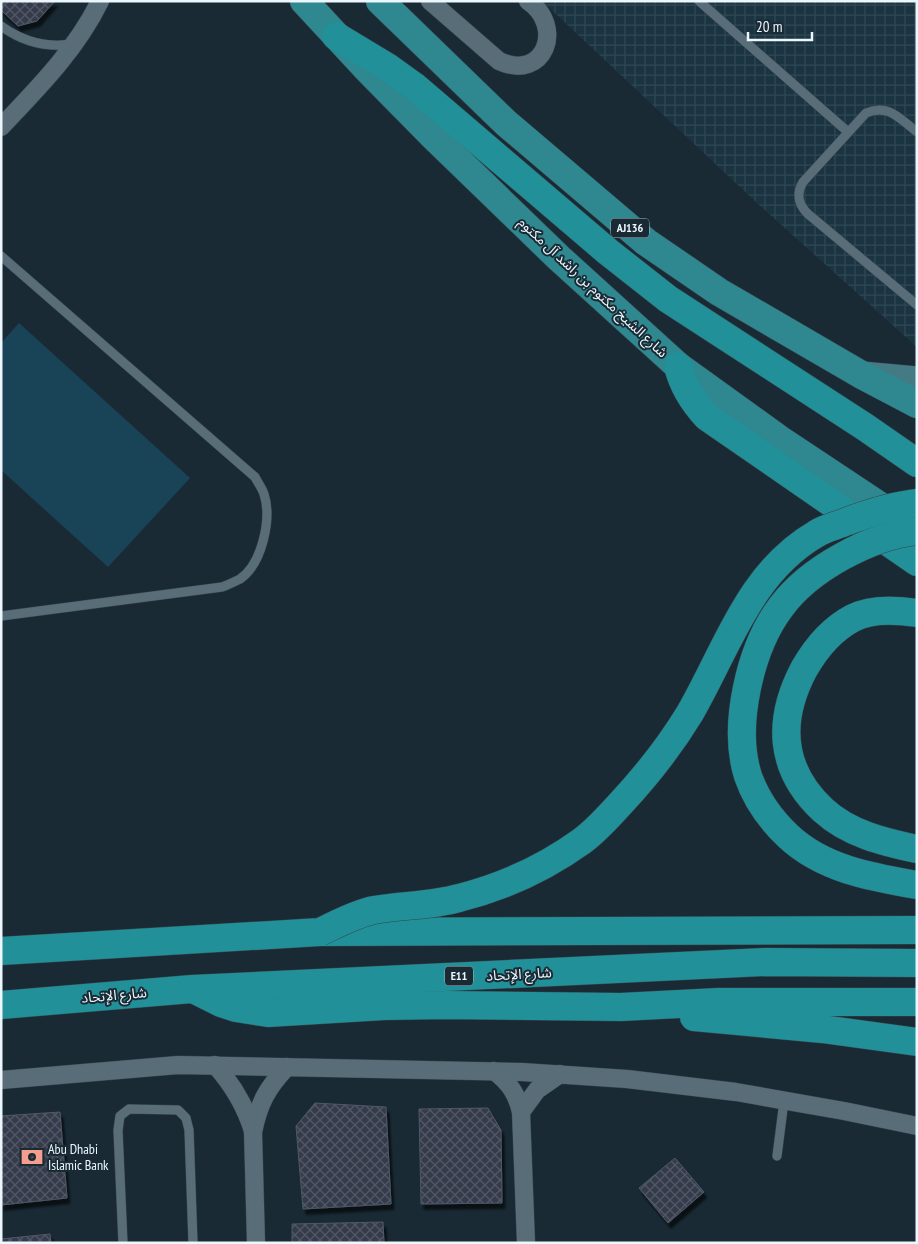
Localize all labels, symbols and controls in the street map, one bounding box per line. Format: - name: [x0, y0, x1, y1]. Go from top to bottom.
- scale bar: [748, 10, 812, 42]
- text: 20 m: [756, 17, 782, 36]
- street label: شارع الشيخ مكتوم بن راشد آل مكتوم: [513, 213, 672, 363]
- road number: AJ136: [611, 218, 649, 238]
- street label: شارع الإتحاد: [486, 963, 552, 987]
- road number: E11: [445, 966, 473, 986]
- street label: شارع الإتحاد: [81, 983, 148, 1009]
- place label: Abu Dhabi Islamic Bank: [48, 1140, 109, 1174]
- bank icon: Abu Dhabi Islamic Bank: [19, 1144, 45, 1170]

